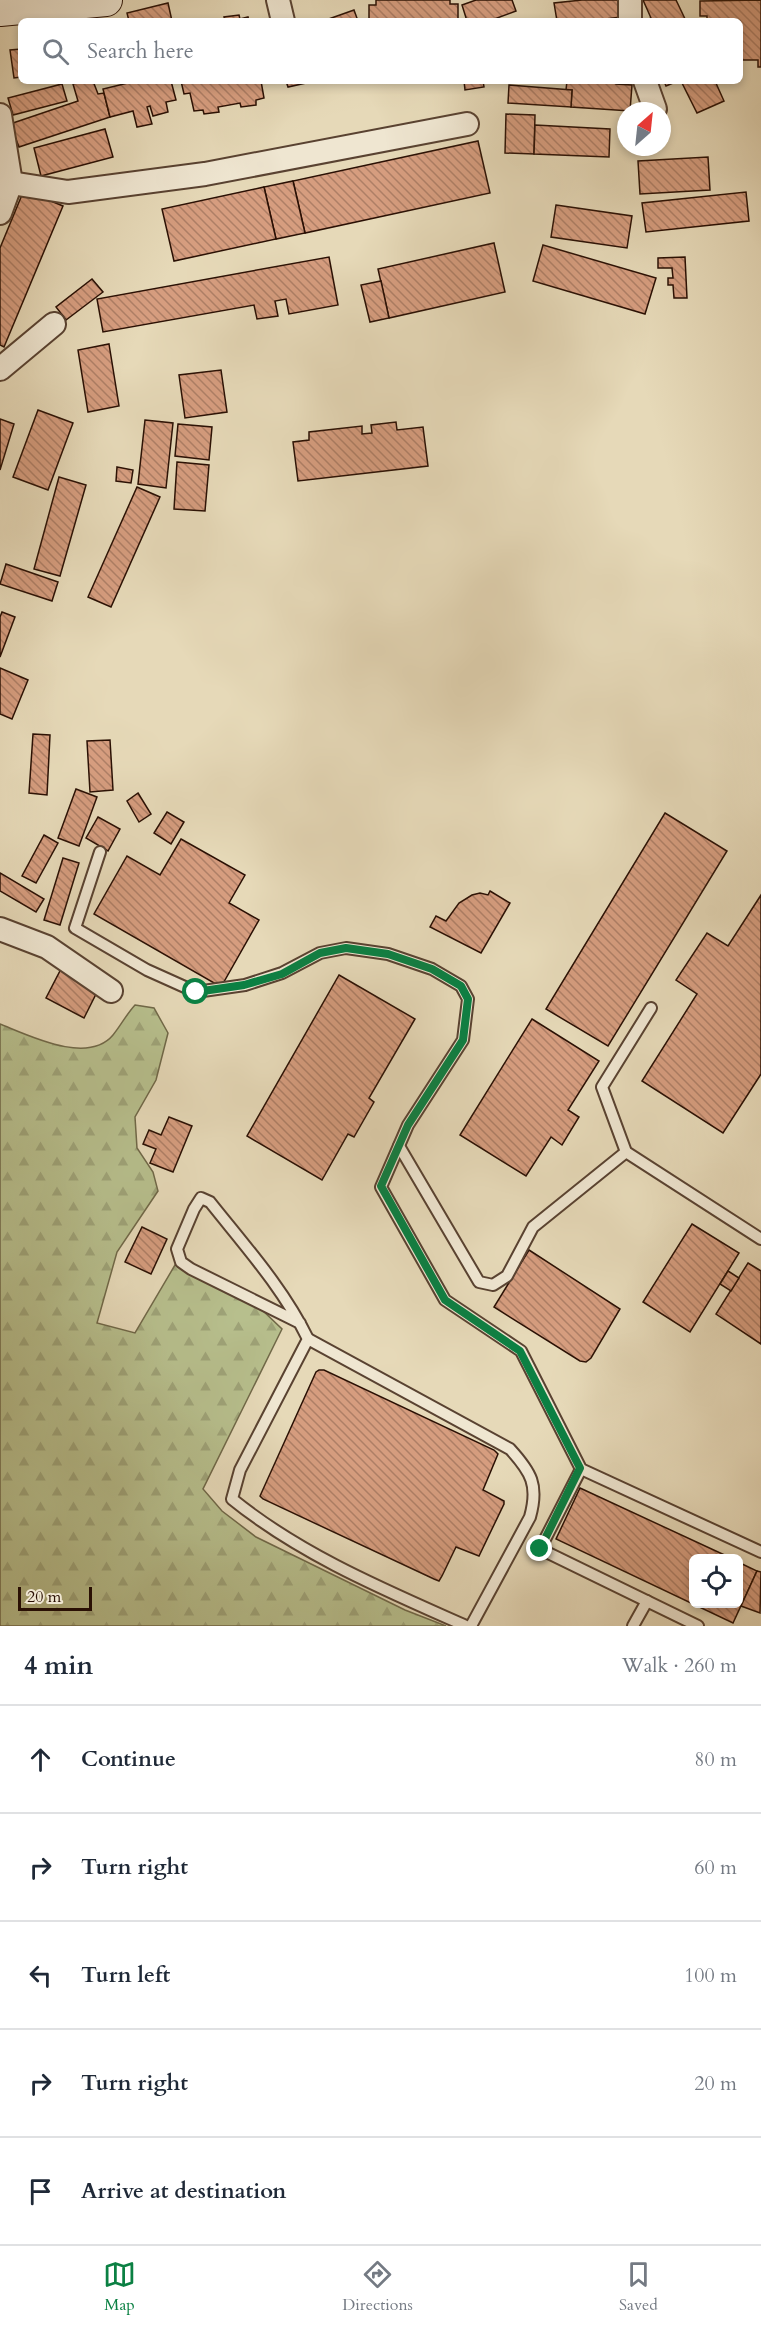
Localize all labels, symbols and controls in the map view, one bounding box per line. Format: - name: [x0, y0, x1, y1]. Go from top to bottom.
- search box: [18, 18, 743, 84]
- icon: search: [39, 35, 72, 68]
- text: Search here: [87, 36, 194, 66]
- north arrow: [617, 102, 671, 156]
- route start: [182, 978, 208, 1004]
- route end: [526, 1535, 552, 1561]
- map controls: [689, 1554, 743, 1608]
- button: locate: [689, 1554, 743, 1608]
- scale bar: [18, 1584, 92, 1612]
- text: 20 m: [27, 1586, 61, 1608]
- text: 4 min: [24, 1648, 93, 1683]
- text: Walk · 260 m: [622, 1652, 737, 1679]
- icon: ahead: [24, 1743, 57, 1776]
- text: Continue: [81, 1744, 176, 1774]
- text: 80 m: [694, 1746, 737, 1773]
- icon: right: [24, 1851, 57, 1884]
- text: Turn right: [81, 1852, 188, 1882]
- text: 60 m: [694, 1854, 737, 1881]
- icon: left: [24, 1959, 57, 1992]
- text: Turn left: [81, 1960, 170, 1990]
- text: 100 m: [684, 1962, 737, 1989]
- icon: right: [24, 2067, 57, 2100]
- text: Turn right: [81, 2068, 188, 2098]
- text: 20 m: [694, 2070, 737, 2097]
- icon: arrive: [24, 2175, 57, 2208]
- text: Arrive at destination: [81, 2176, 286, 2206]
- tab: Map: [103, 2258, 136, 2316]
- tab: Directions: [342, 2258, 413, 2316]
- tab: Saved: [619, 2258, 658, 2316]

